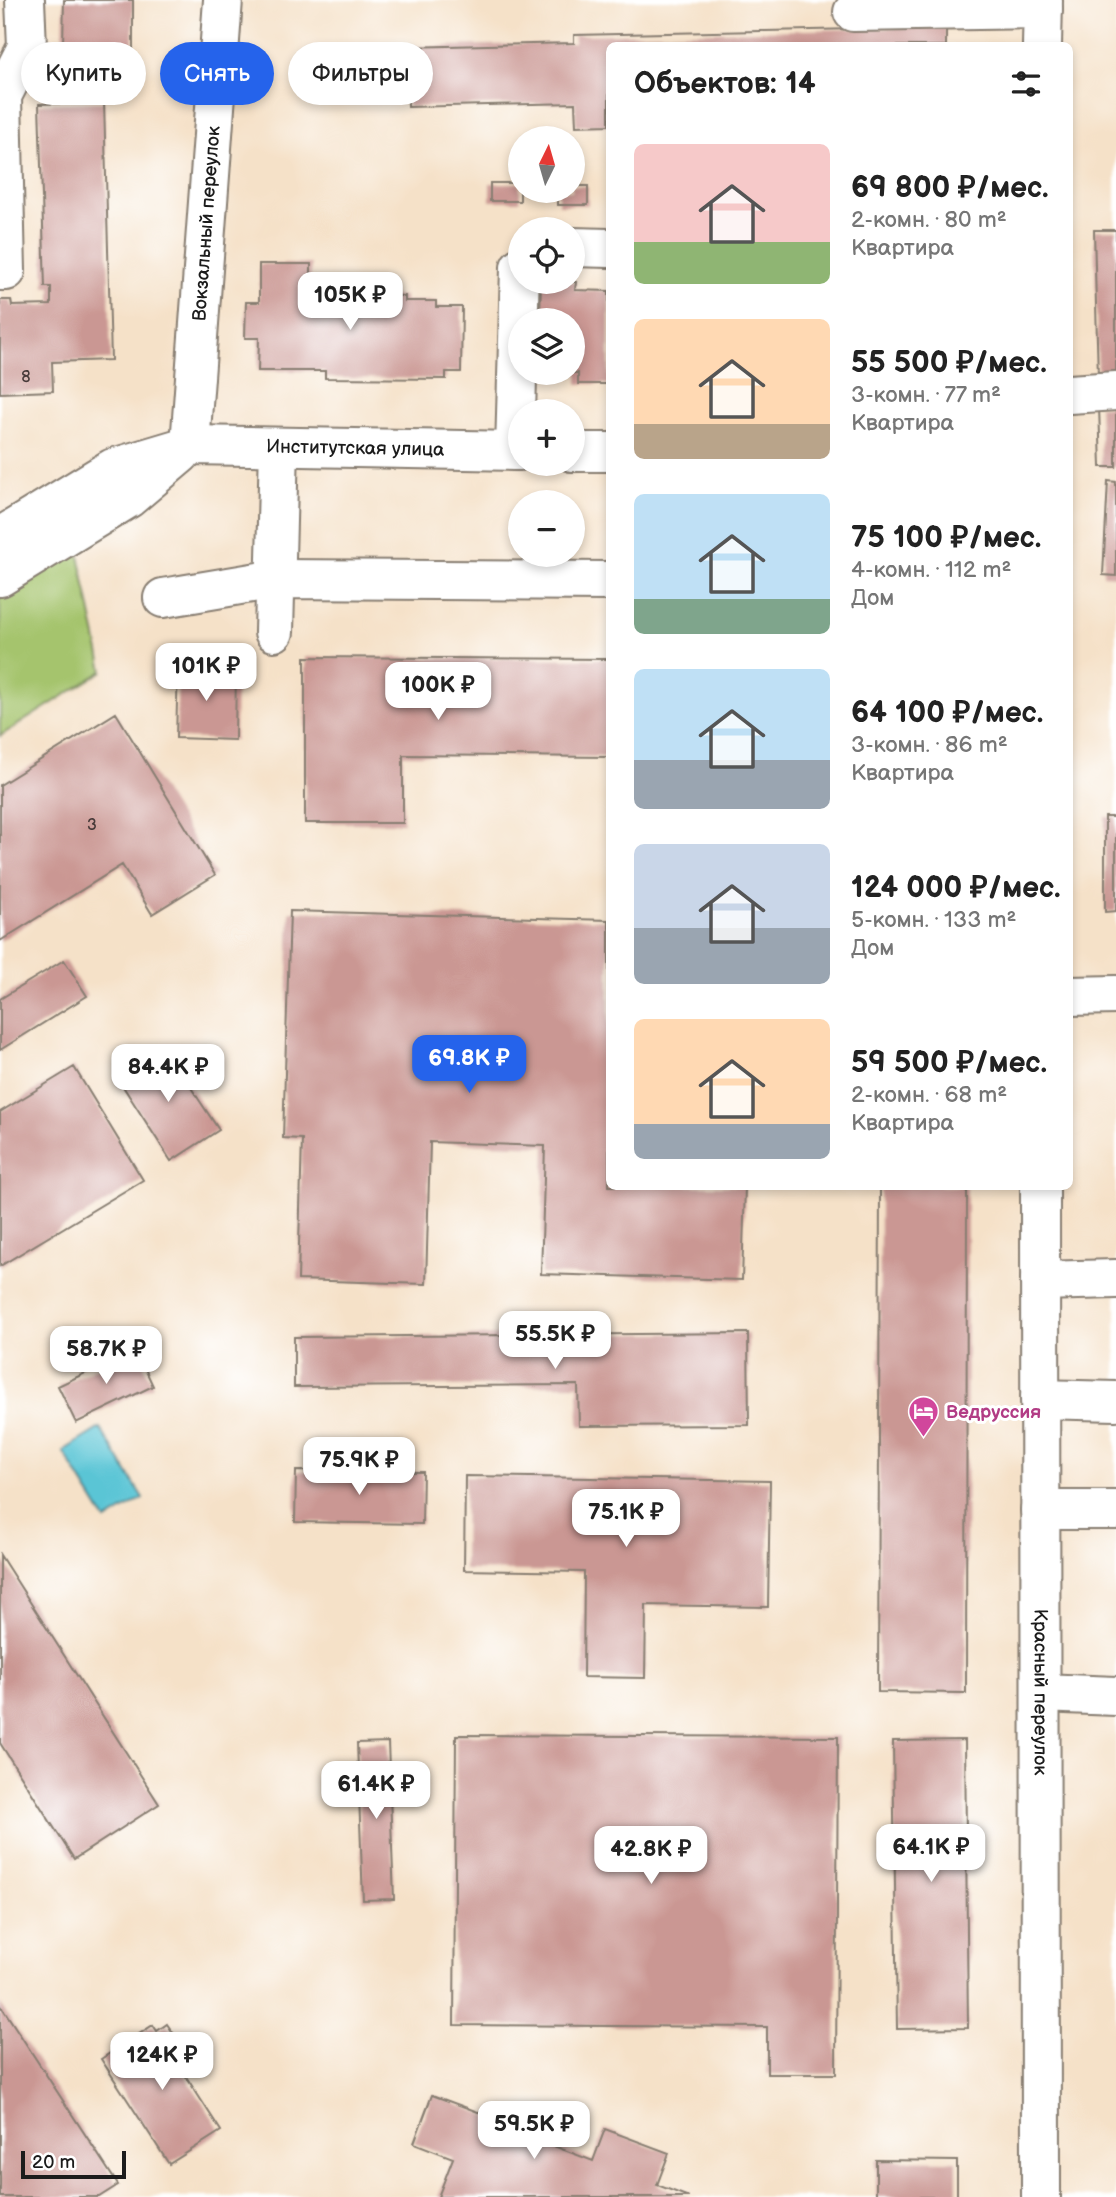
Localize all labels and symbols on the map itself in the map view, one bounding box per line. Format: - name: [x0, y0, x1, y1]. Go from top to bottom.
- street label: Вокзальный переулок: [188, 125, 225, 322]
- north arrow: [508, 126, 584, 203]
- pin: 105K ₽: [293, 272, 407, 332]
- house number: 8: [21, 368, 31, 387]
- street label: Институтская улица: [266, 435, 445, 461]
- pin: 101K ₽: [149, 644, 263, 703]
- pin: 100K ₽: [381, 662, 495, 722]
- house number: 3: [87, 816, 97, 835]
- pin: 69.8K ₽: [404, 1036, 534, 1095]
- pin: 84.4K ₽: [103, 1044, 233, 1104]
- pin: 55.5K ₽: [490, 1312, 620, 1371]
- pin: 58.7K ₽: [41, 1326, 171, 1386]
- hotel icon: Ведруссия: [906, 1395, 940, 1439]
- place label: Ведруссия: [946, 1401, 1041, 1424]
- pin: 75.9K ₽: [294, 1438, 424, 1497]
- pin: 75.1K ₽: [561, 1490, 691, 1549]
- street label: Красный переулок: [1029, 1609, 1052, 1775]
- pin: 61.4K ₽: [311, 1762, 441, 1821]
- pin: 64.1K ₽: [866, 1825, 996, 1884]
- pin: 42.8K ₽: [586, 1826, 716, 1886]
- pin: 124K ₽: [105, 2032, 219, 2092]
- pin: 59.5K ₽: [469, 2102, 599, 2161]
- scale bar: [21, 2148, 126, 2180]

